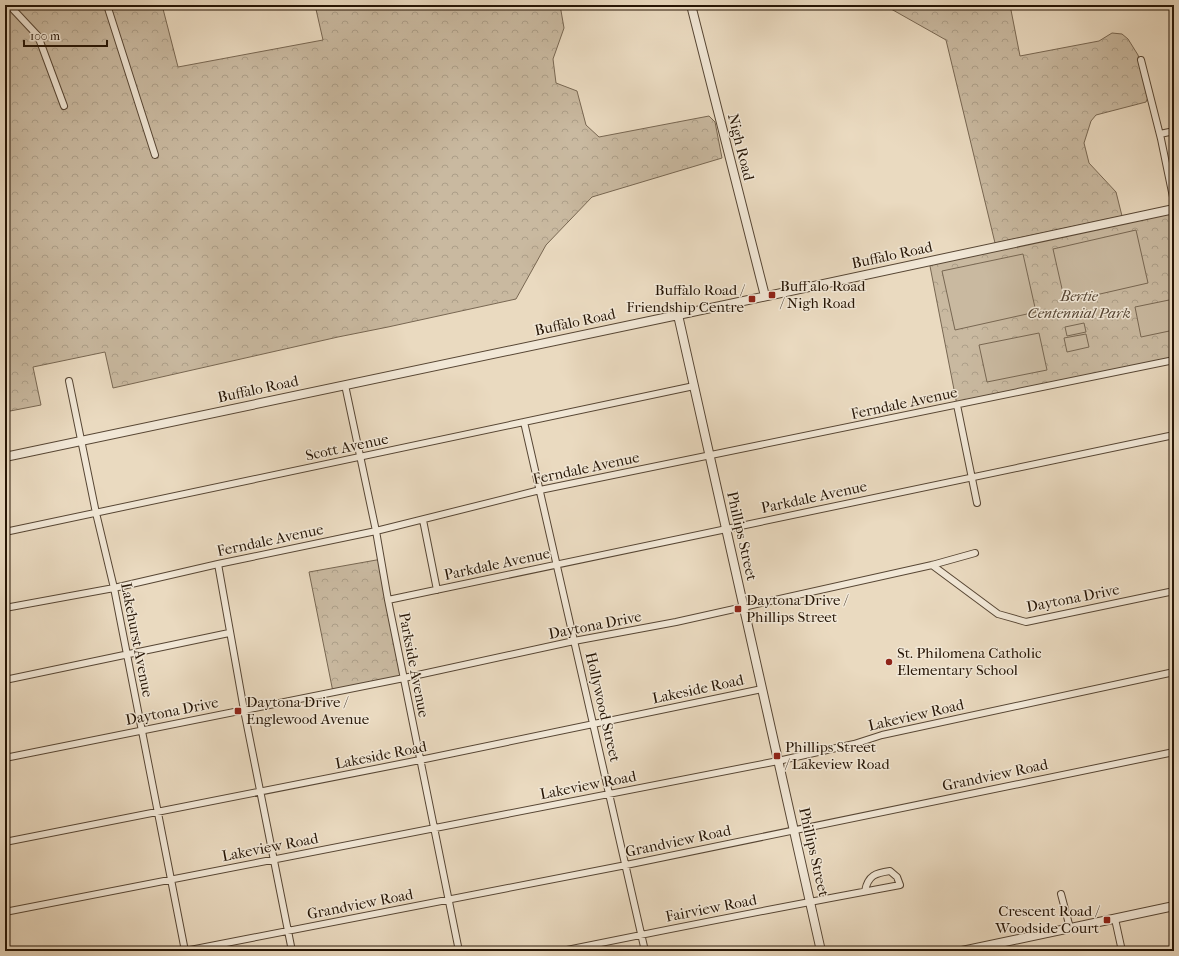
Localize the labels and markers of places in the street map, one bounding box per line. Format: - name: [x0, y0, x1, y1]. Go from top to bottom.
- place label: Buff alo Road / Nigh Road: [779, 277, 866, 312]
- place label: Buffalo Road / Friendship Centre: [626, 281, 745, 316]
- marker: Buff alo Road / Nigh Road: [767, 290, 777, 300]
- marker: Buffalo Road / Friendship Centre: [747, 294, 757, 304]
- place label: Daytona Drive / Phillips Street: [746, 591, 849, 626]
- marker: Daytona Drive / Phillips Street: [733, 604, 743, 614]
- place label: St. Philomena Catholic Elementary School: [897, 644, 1042, 679]
- marker: St. Philomena Catholic Elementary School: [884, 657, 894, 667]
- place label: Daytona Drive / Englewood Avenue: [246, 693, 370, 728]
- marker: Daytona Drive / Englewood Avenue: [233, 706, 243, 716]
- place label: Phillips Street / Lakeview Road: [784, 738, 890, 773]
- marker: Phillips Street / Lakeview Road: [772, 751, 782, 761]
- place label: Crescent Road / Woodside Court: [994, 902, 1100, 937]
- marker: Crescent Road / Woodside Court: [1102, 915, 1112, 925]

